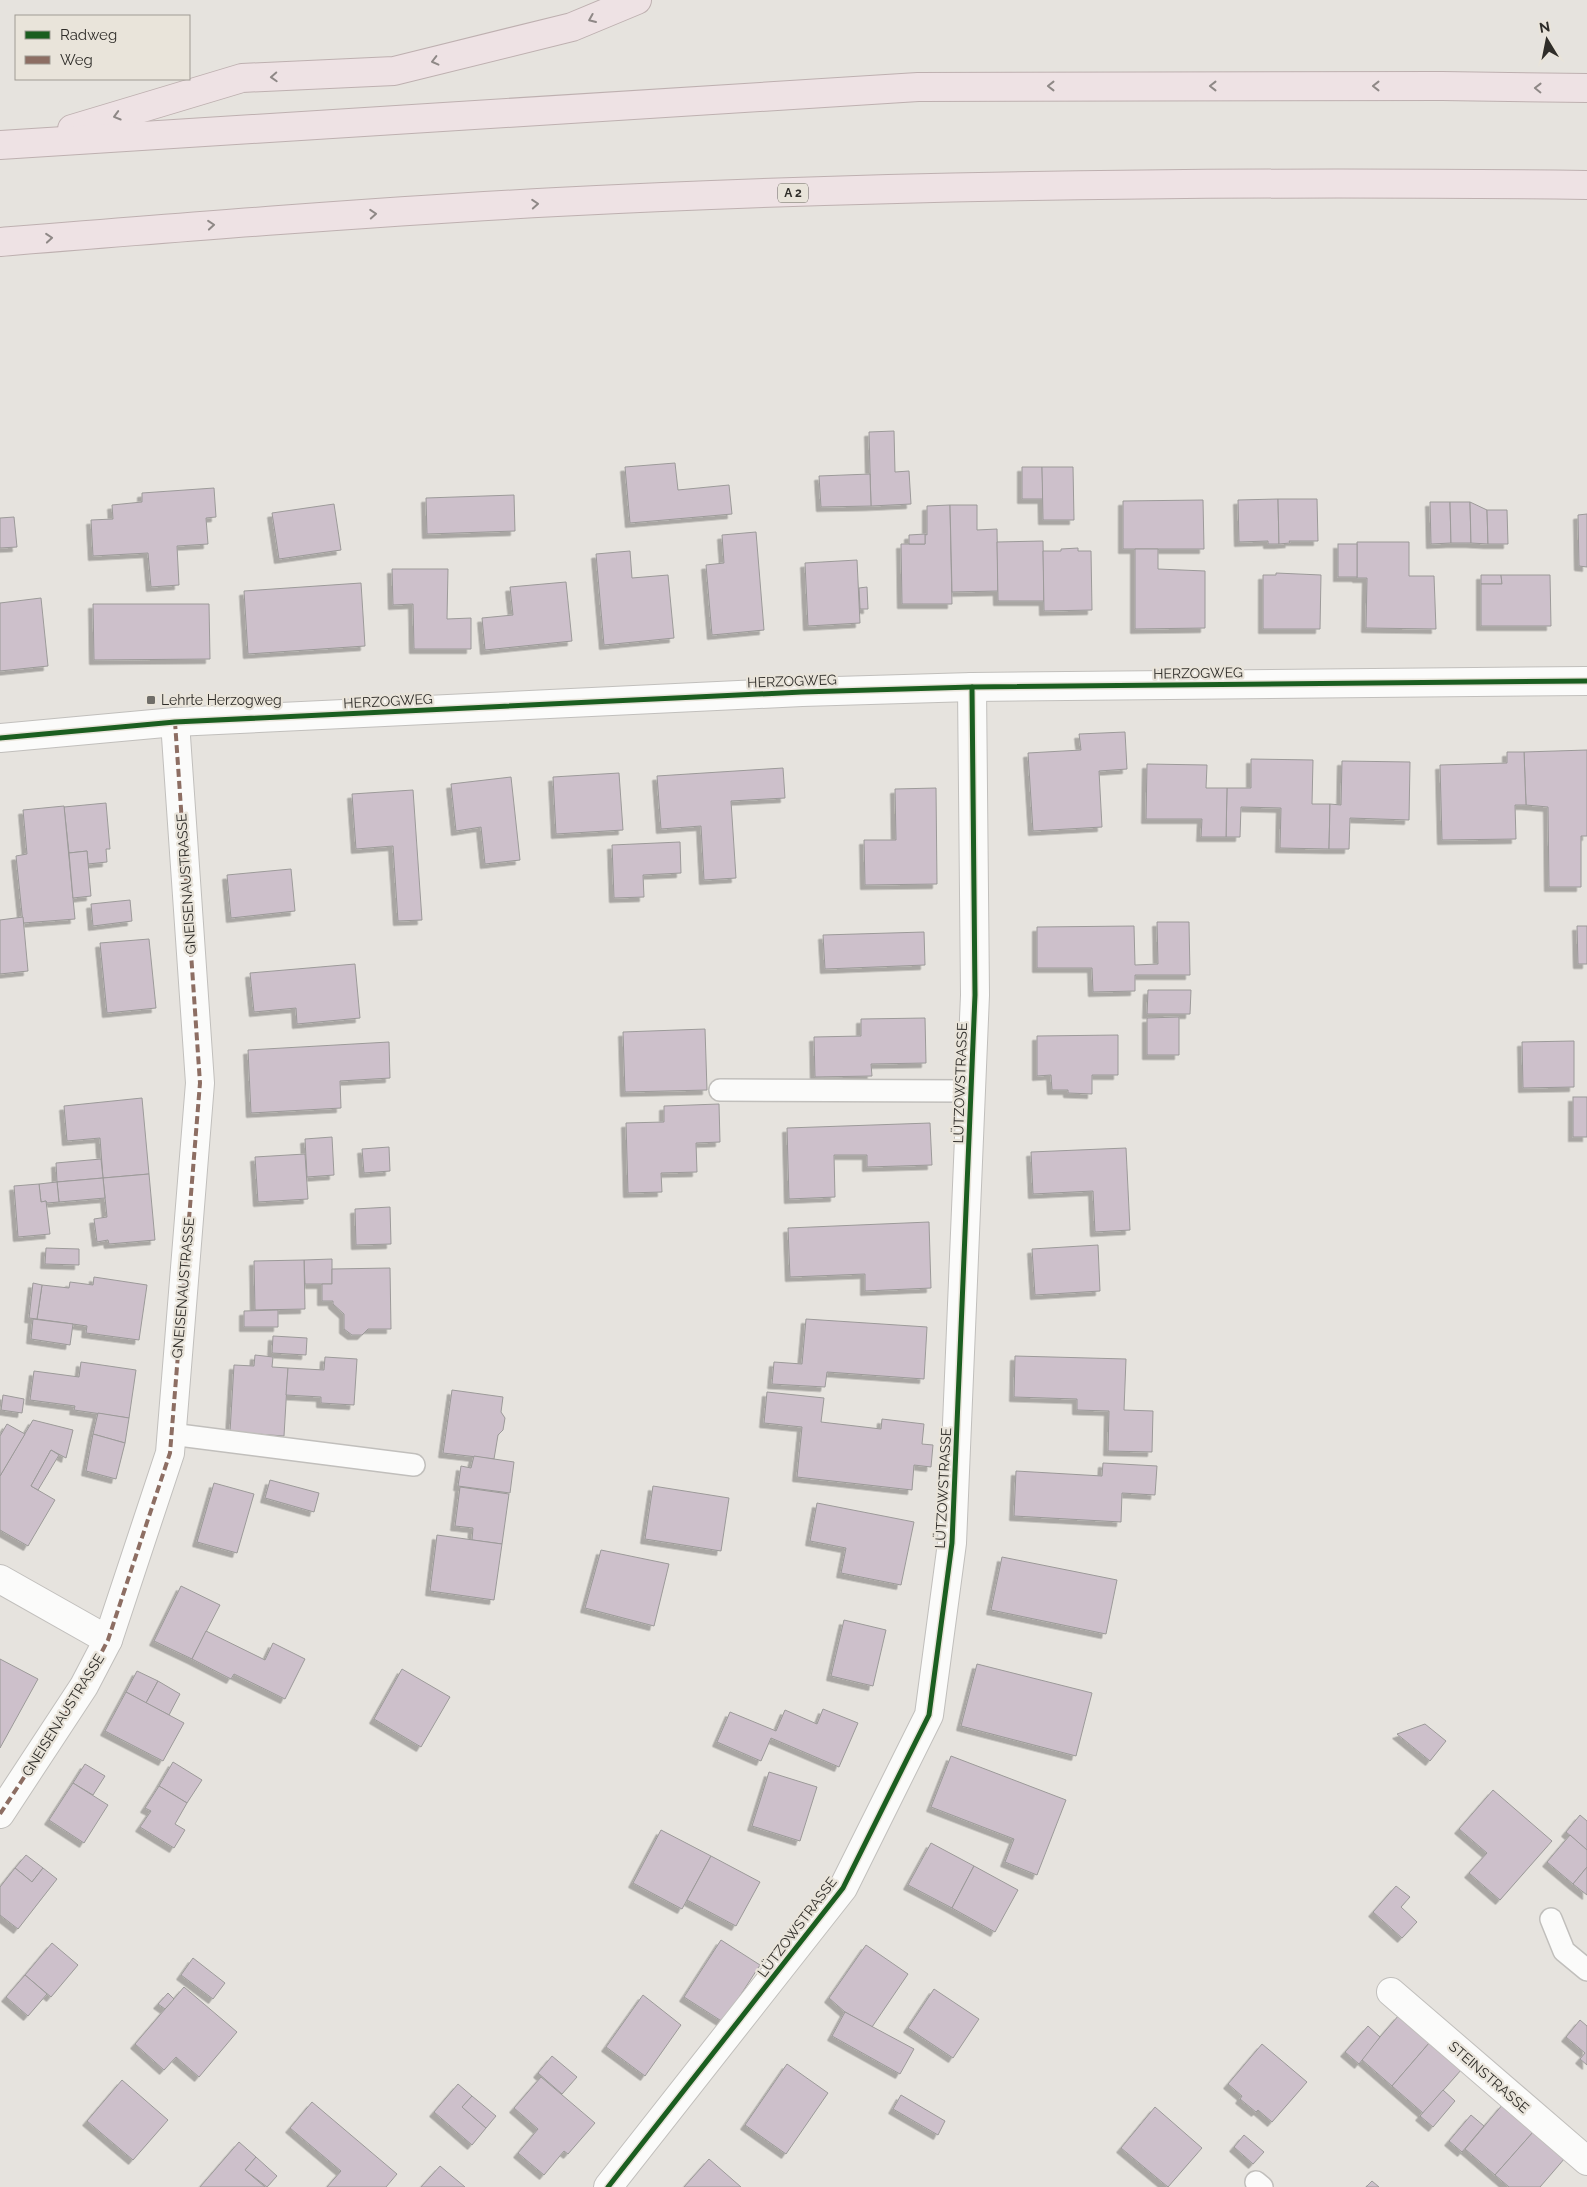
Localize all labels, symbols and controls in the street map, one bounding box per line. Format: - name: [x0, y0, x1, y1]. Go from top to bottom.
- one-way arrow: [588, 13, 597, 23]
- legend: [15, 15, 190, 80]
- north arrow: [1522, 15, 1572, 65]
- text: N: [1538, 18, 1551, 36]
- text: Radweg: [60, 26, 117, 44]
- text: Weg: [60, 51, 93, 69]
- one-way arrow: [432, 55, 440, 65]
- one-way arrow: [270, 71, 278, 82]
- one-way arrow: [1047, 81, 1054, 91]
- one-way arrow: [1209, 81, 1217, 91]
- one-way arrow: [1372, 81, 1380, 91]
- one-way arrow: [1534, 82, 1542, 93]
- one-way arrow: [113, 110, 122, 120]
- road number: A 2: [778, 184, 808, 202]
- one-way arrow: [531, 198, 539, 209]
- one-way arrow: [369, 208, 377, 219]
- one-way arrow: [207, 220, 215, 231]
- one-way arrow: [45, 233, 53, 244]
- street label: HERZOGWEG: [1153, 664, 1243, 682]
- street label: HERZOGWEG: [747, 671, 837, 691]
- street label: HERZOGWEG: [343, 691, 433, 711]
- place label: Lehrte Herzogweg: [161, 692, 282, 708]
- marker: Lehrte Herzogweg: [145, 694, 157, 706]
- street label: GNEISENAUSTRASSE: [173, 813, 199, 955]
- street label: LÜTZOWSTRASSE: [948, 1022, 970, 1144]
- street label: GNEISENAUSTRASSE: [169, 1217, 197, 1359]
- street label: LÜTZOWSTRASSE: [930, 1427, 954, 1549]
- street label: GNEISENAUSTRASSE: [19, 1651, 107, 1779]
- street label: LÜTZOWSTRASSE: [753, 1873, 840, 1980]
- street label: STEINSTRASSE: [1446, 2038, 1532, 2116]

